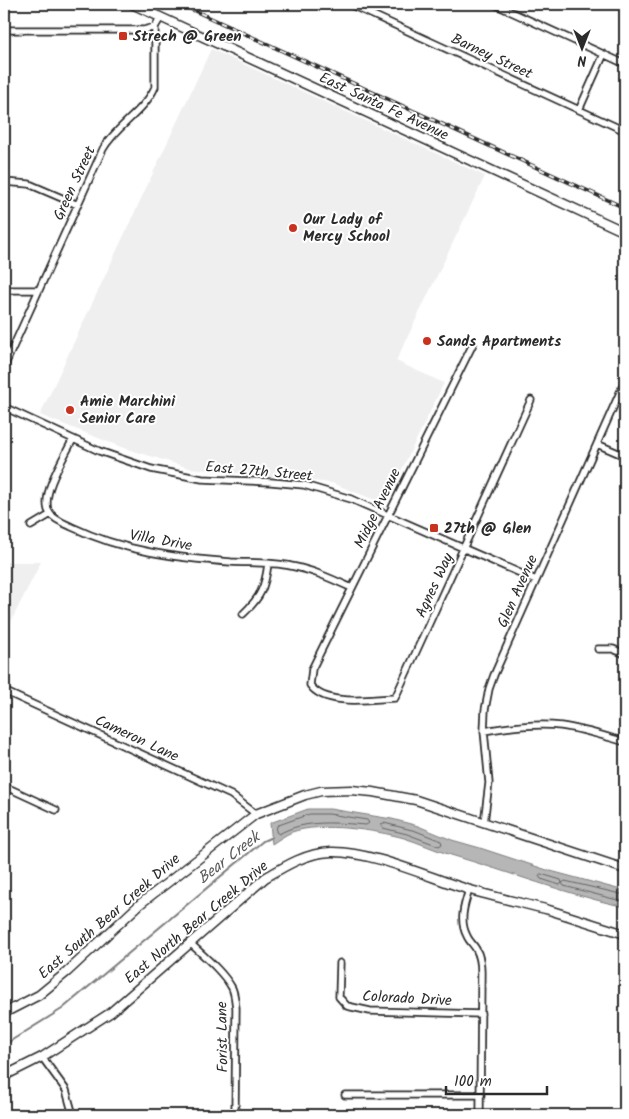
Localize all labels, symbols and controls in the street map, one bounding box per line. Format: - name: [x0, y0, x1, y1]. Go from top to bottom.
- north arrow: [556, 22, 606, 72]
- place label: Strech @ Green: [133, 25, 242, 49]
- street label: Barney Street: [447, 28, 536, 86]
- marker: Strech @ Green: [117, 30, 129, 42]
- text: N: [577, 49, 586, 71]
- street label: East Santa Fe Avenue: [315, 66, 453, 148]
- street label: Green Street: [47, 142, 103, 225]
- place label: Our Lady of Mercy School: [303, 208, 390, 249]
- marker: Our Lady of Mercy School: [287, 222, 299, 234]
- place label: Sands Apartments: [437, 330, 561, 354]
- marker: Sands Apartments: [421, 335, 433, 347]
- place label: Amie Marchini Senior Care: [80, 390, 176, 431]
- marker: Amie Marchini Senior Care: [64, 404, 76, 416]
- street label: East 27th Street: [204, 455, 314, 489]
- street label: Midge Avenue: [348, 464, 408, 553]
- place label: 27th @ Glen: [444, 517, 531, 541]
- marker: 27th @ Glen: [428, 522, 440, 534]
- street label: Villa Drive: [128, 524, 194, 558]
- street label: Agnes Way: [409, 548, 461, 622]
- street label: Glen Avenue: [491, 551, 545, 632]
- street label: Cameron Lane: [91, 709, 183, 769]
- water label: Bear Creek: [192, 824, 267, 891]
- street label: East South Bear Creek Drive: [33, 848, 186, 986]
- street label: East North Bear Creek Drive: [119, 855, 274, 990]
- street label: Colorado Drive: [361, 985, 453, 1013]
- street label: Forist Lane: [210, 1001, 236, 1073]
- scale bar: [446, 1064, 548, 1096]
- text: 100 m: [454, 1070, 492, 1094]

